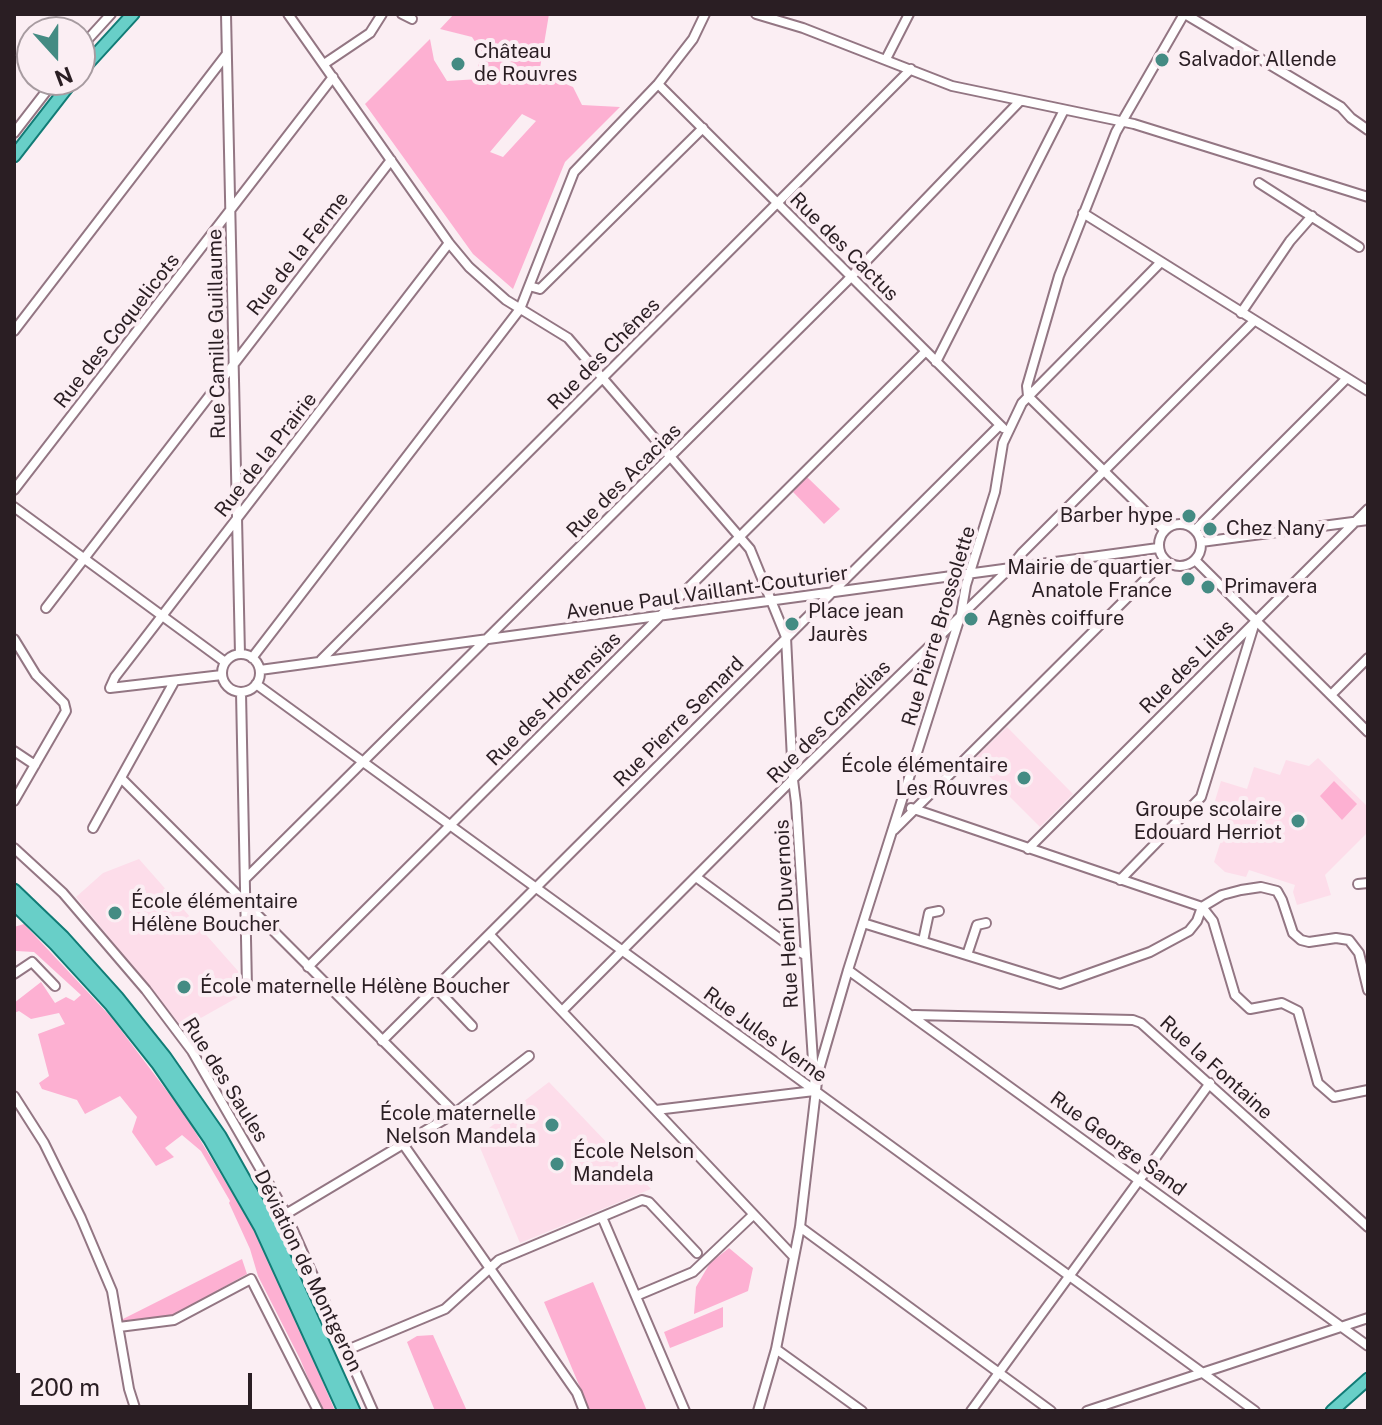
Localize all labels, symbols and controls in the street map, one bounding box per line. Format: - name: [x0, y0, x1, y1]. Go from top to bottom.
- north arrow: [16, 16, 96, 96]
- place label: Château de Rouvres: [474, 40, 577, 87]
- place label: Salvador Allende: [1178, 48, 1337, 72]
- marker: Salvador Allende: [1153, 51, 1171, 69]
- marker: Château de Rouvres: [449, 55, 467, 73]
- text: N: [51, 61, 77, 92]
- street label: Rue de la Ferme: [242, 187, 354, 321]
- street label: Rue des Cactus: [785, 188, 903, 306]
- street label: Rue Camille Guillaume: [203, 229, 231, 439]
- street label: Rue des Coquelicots: [49, 249, 185, 413]
- street label: Rue des Chênes: [543, 293, 665, 415]
- street label: Rue de la Prairie: [210, 388, 322, 522]
- street label: Rue des Acacias: [562, 419, 686, 543]
- place label: Barber hype: [1060, 504, 1173, 528]
- marker: Barber hype: [1180, 507, 1198, 525]
- place label: Chez Nany: [1226, 517, 1325, 541]
- marker: Chez Nany: [1201, 520, 1219, 538]
- street label: Rue Pierre Brossolette: [897, 523, 981, 729]
- place label: Mairie de quartier Anatole France: [1007, 556, 1172, 603]
- street label: Avenue Paul Vaillant-Couturier: [564, 561, 850, 625]
- marker: Mairie de quartier Anatole France: [1179, 570, 1197, 588]
- place label: Primavera: [1224, 575, 1317, 599]
- marker: Primavera: [1199, 578, 1217, 596]
- place label: Place jean Jaurès: [808, 600, 904, 647]
- place label: Agnès coiffure: [987, 607, 1124, 631]
- marker: Agnès coiffure: [962, 610, 980, 628]
- marker: Place jean Jaurès: [783, 615, 801, 633]
- street label: Rue des Lilas: [1135, 615, 1239, 719]
- street label: Rue des Hortensias: [482, 627, 626, 771]
- street label: Rue Pierre Semard: [609, 652, 749, 792]
- street label: Rue des Camélias: [762, 655, 896, 789]
- place label: École élémentaire Les Rouvres: [841, 754, 1008, 801]
- marker: École élémentaire Les Rouvres: [1015, 769, 1033, 787]
- place label: Groupe scolaire Edouard Herriot: [1134, 798, 1282, 845]
- marker: Groupe scolaire Edouard Herriot: [1289, 812, 1307, 830]
- street label: Rue Henri Duvernois: [770, 819, 804, 1009]
- place label: École élémentaire Hélène Boucher: [131, 890, 298, 937]
- marker: École élémentaire Hélène Boucher: [106, 904, 124, 922]
- place label: École maternelle Hélène Boucher: [200, 975, 510, 999]
- marker: École maternelle Hélène Boucher: [175, 978, 193, 996]
- street label: Rue Jules Verne: [698, 982, 832, 1088]
- street label: Rue la Fontaine: [1155, 1011, 1277, 1125]
- street label: Rue des Saules: [177, 1013, 273, 1147]
- street label: Rue George Sand: [1045, 1087, 1191, 1201]
- place label: École maternelle Nelson Mandela: [380, 1102, 536, 1149]
- marker: École maternelle Nelson Mandela: [543, 1116, 561, 1134]
- place label: École Nelson Mandela: [573, 1140, 694, 1187]
- marker: École Nelson Mandela: [548, 1155, 566, 1173]
- street label: Déviation de Montgeron: [249, 1166, 367, 1376]
- scale bar: [20, 1357, 256, 1407]
- text: 200 m: [30, 1373, 100, 1401]

